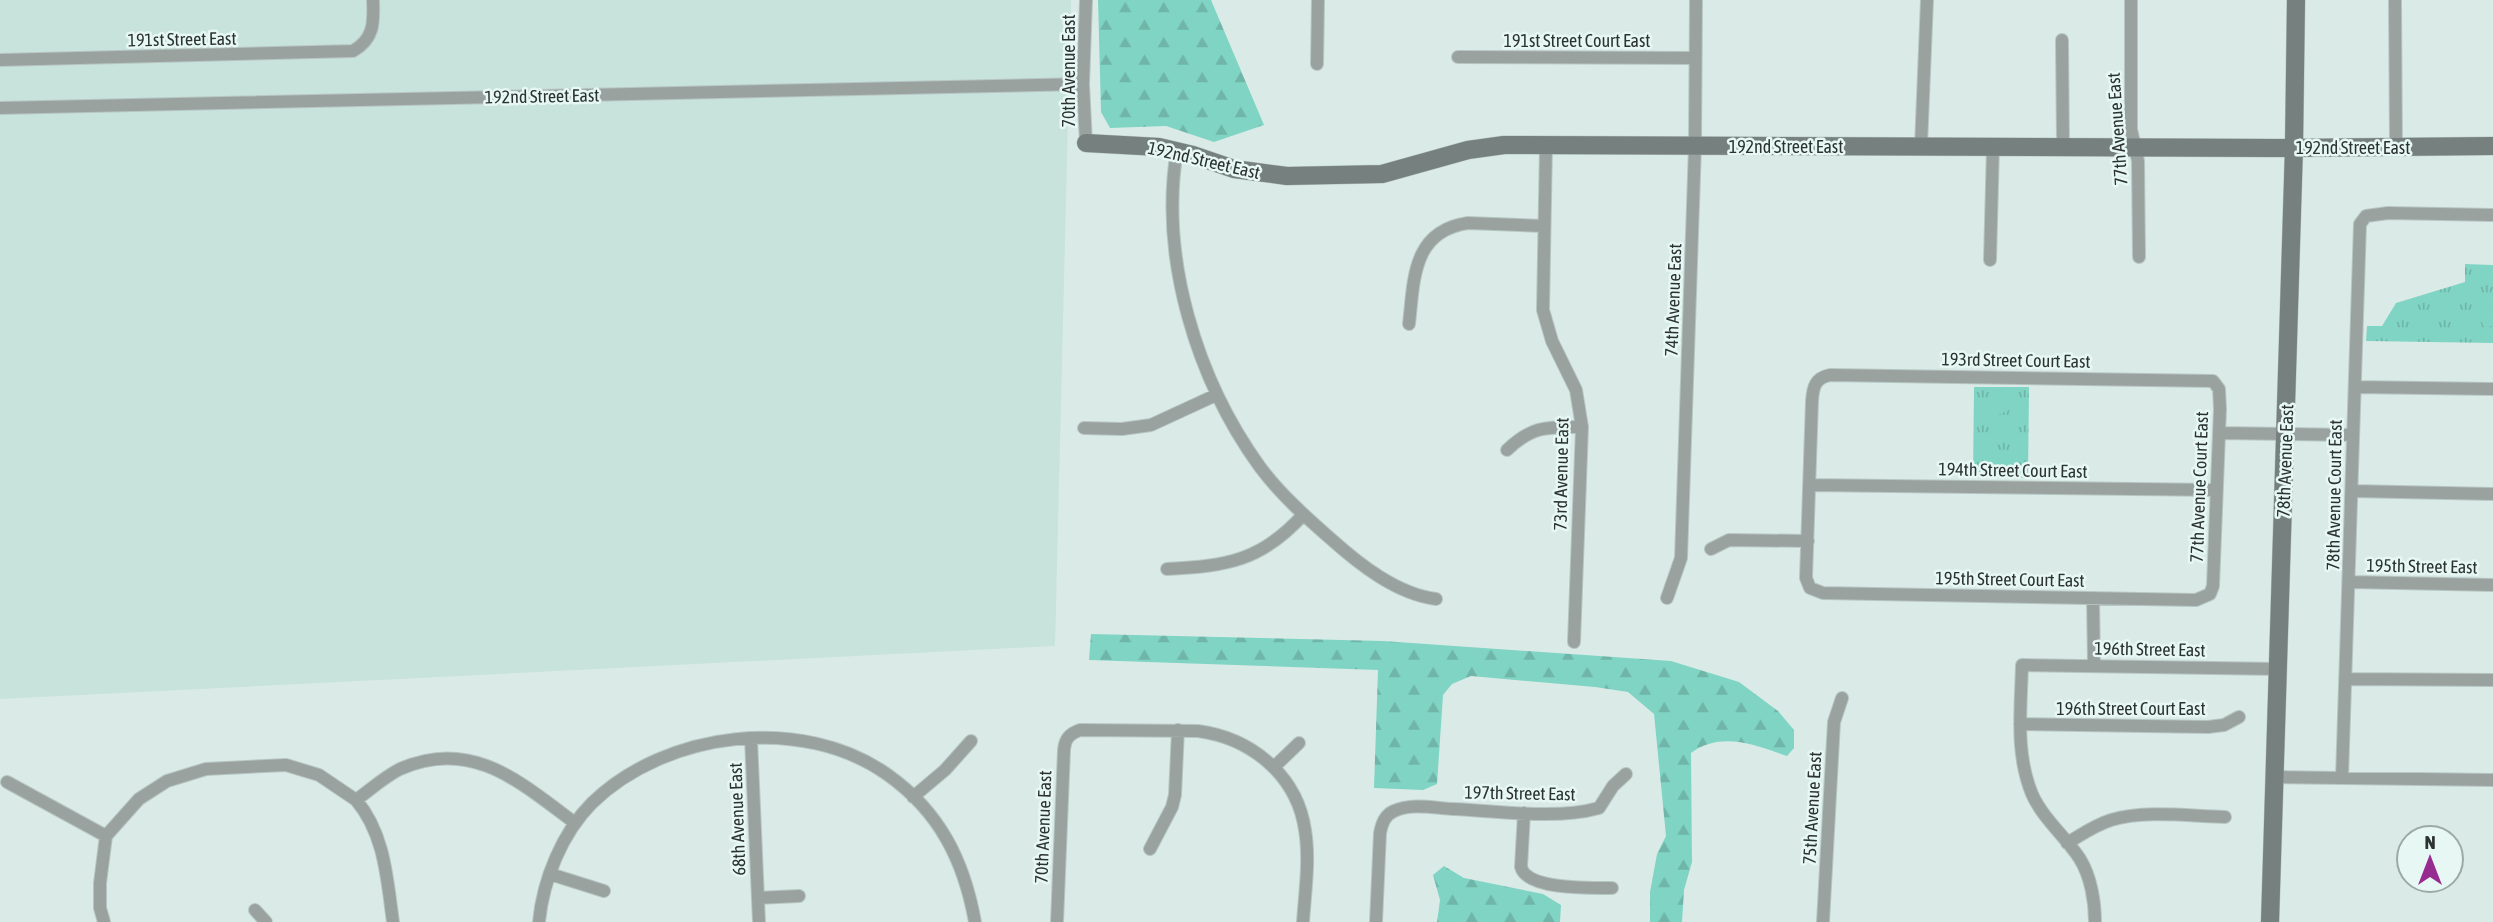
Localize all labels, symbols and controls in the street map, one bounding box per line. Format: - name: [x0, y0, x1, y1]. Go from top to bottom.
- street label: 70th Avenue East: [1058, 14, 1079, 128]
- street label: 191st Street East: [127, 28, 237, 50]
- street label: 191st Street Court East: [1504, 30, 1650, 51]
- street label: 77th Avenue East: [2103, 72, 2131, 186]
- street label: 192nd Street East: [484, 85, 600, 107]
- street label: 192nd Street East: [1729, 136, 1843, 157]
- street label: 192nd Street East: [1146, 137, 1262, 183]
- street label: 192nd Street East: [2296, 137, 2410, 158]
- street label: 74th Avenue East: [1661, 243, 1685, 357]
- street label: 193rd Street Court East: [1941, 348, 2091, 372]
- street label: 78th Avenue East: [2273, 404, 2297, 518]
- street label: 77th Avenue Court East: [2186, 411, 2212, 563]
- street label: 73rd Avenue East: [1550, 417, 1572, 531]
- street label: 78th Avenue Court East: [2322, 419, 2346, 571]
- street label: 194th Street Court East: [1938, 458, 2088, 482]
- street label: 195th Street East: [2366, 555, 2478, 577]
- street label: 195th Street Court East: [1935, 567, 2085, 591]
- street label: 196th Street East: [2094, 638, 2206, 660]
- street label: 196th Street Court East: [2056, 698, 2206, 719]
- street label: 75th Avenue East: [1799, 751, 1825, 865]
- street label: 68th Avenue East: [725, 762, 749, 876]
- street label: 70th Avenue East: [1031, 770, 1055, 884]
- street label: 197th Street East: [1464, 782, 1576, 804]
- north arrow: [2395, 824, 2465, 894]
- text: N: [2424, 831, 2436, 853]

